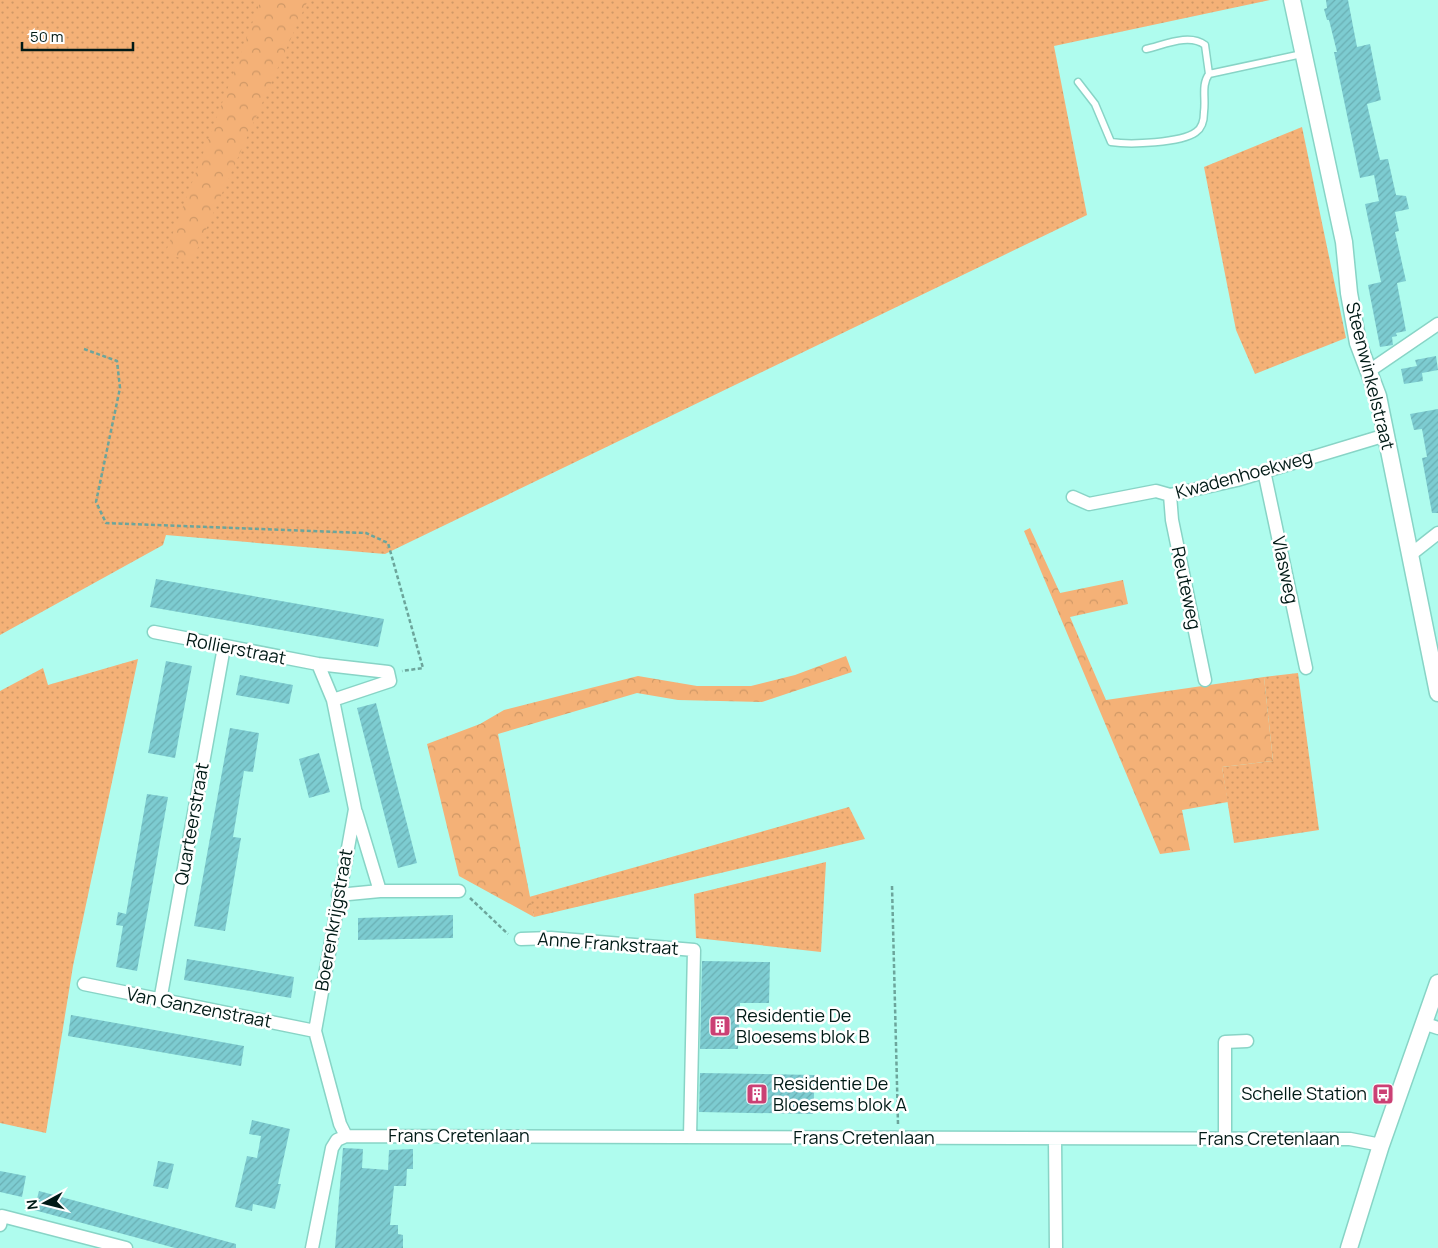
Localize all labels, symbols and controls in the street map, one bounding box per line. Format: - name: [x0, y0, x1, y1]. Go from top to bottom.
- scale bar: [22, 20, 134, 52]
- text: 50 m: [30, 26, 64, 47]
- street label: Steenwinkelstraat: [1341, 299, 1401, 452]
- street label: Kwadenhoekweg: [1173, 444, 1315, 504]
- street label: Vlasweg: [1267, 534, 1305, 606]
- street label: Reuteweg: [1166, 544, 1207, 631]
- street label: Rollierstraat: [184, 627, 288, 669]
- street label: Quarteerstraat: [168, 761, 214, 887]
- street label: Boerenkrijgstraat: [309, 847, 357, 993]
- street label: Anne Frankstraat: [537, 926, 679, 960]
- street label: Van Ganzenstraat: [125, 981, 274, 1033]
- place label: Residentie De Bloesems blok B: [736, 1003, 870, 1048]
- building icon: Residentie De Bloesems blok B: [708, 1014, 732, 1038]
- place label: Residentie De Bloesems blok A: [773, 1071, 907, 1116]
- place label: Schelle Station: [1241, 1081, 1367, 1105]
- building icon: Residentie De Bloesems blok A: [745, 1082, 769, 1106]
- bus stop icon: Schelle Station: [1371, 1082, 1395, 1106]
- street label: Frans Cretenlaan: [388, 1123, 530, 1147]
- street label: Frans Cretenlaan: [793, 1125, 935, 1149]
- street label: Frans Cretenlaan: [1198, 1126, 1340, 1150]
- north arrow: [20, 1178, 70, 1228]
- text: N: [22, 1198, 42, 1211]

